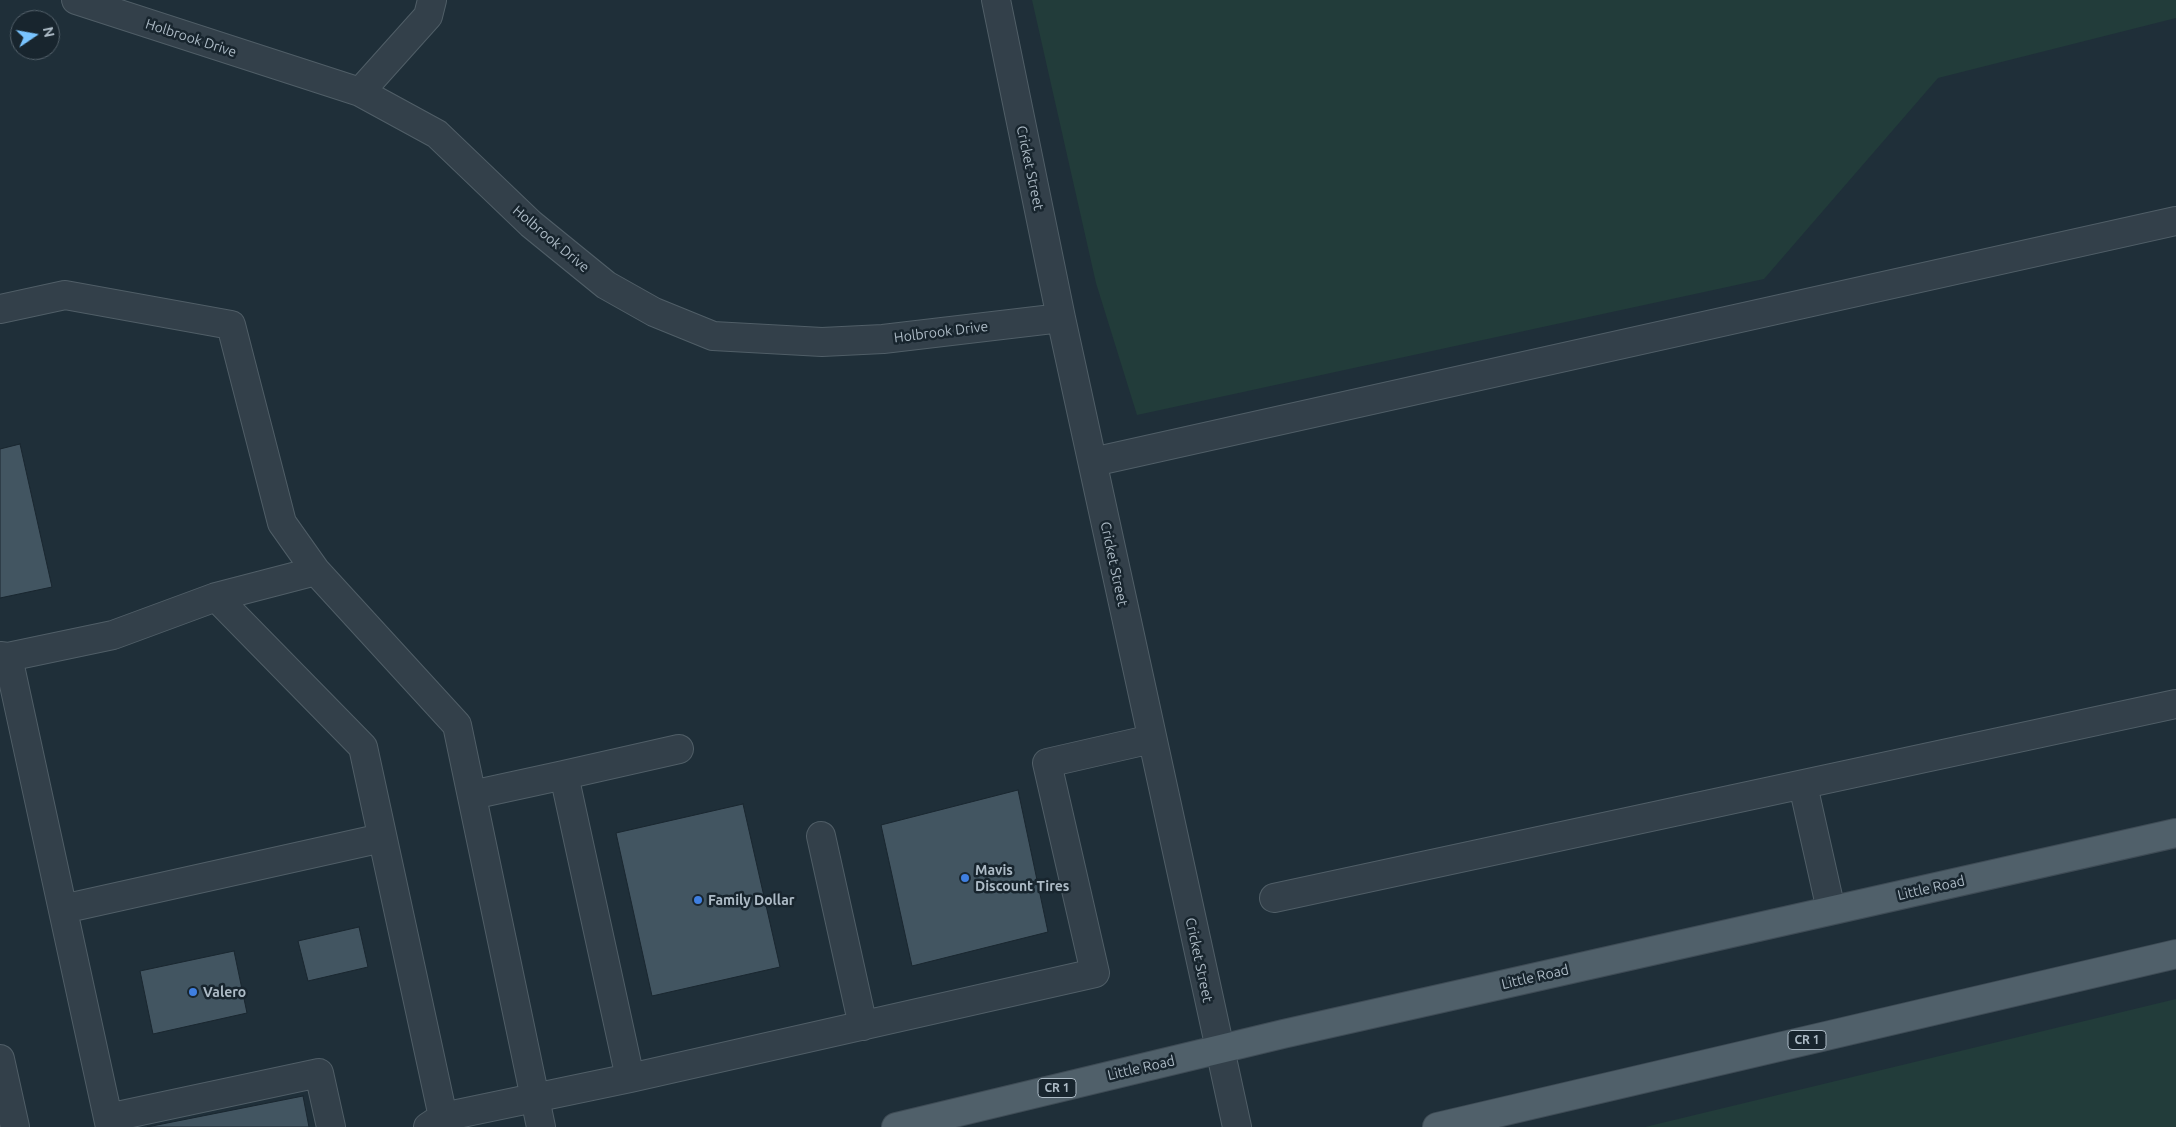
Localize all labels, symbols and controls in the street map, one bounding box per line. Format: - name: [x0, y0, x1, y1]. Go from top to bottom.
- north arrow: [10, 10, 60, 60]
- street label: Holbrook Drive: [143, 15, 239, 61]
- text: N: [40, 25, 58, 39]
- street label: Cricket Street: [1013, 124, 1047, 212]
- street label: Holbrook Drive: [509, 202, 593, 276]
- street label: Holbrook Drive: [893, 318, 989, 346]
- street label: Cricket Street: [1097, 520, 1131, 608]
- place label: Mavis Discount Tires: [975, 862, 1069, 894]
- marker: Mavis Discount Tires: [959, 872, 971, 884]
- street label: Little Road: [1896, 872, 1966, 904]
- place label: Family Dollar: [708, 892, 795, 908]
- marker: Family Dollar: [692, 894, 704, 906]
- street label: Cricket Street: [1182, 916, 1216, 1004]
- street label: Little Road: [1500, 961, 1570, 993]
- place label: Valero: [203, 984, 246, 1000]
- marker: Valero: [187, 986, 199, 998]
- road number: CR 1: [1788, 1030, 1826, 1050]
- street label: Little Road: [1106, 1052, 1176, 1084]
- road number: CR 1: [1038, 1078, 1076, 1098]

